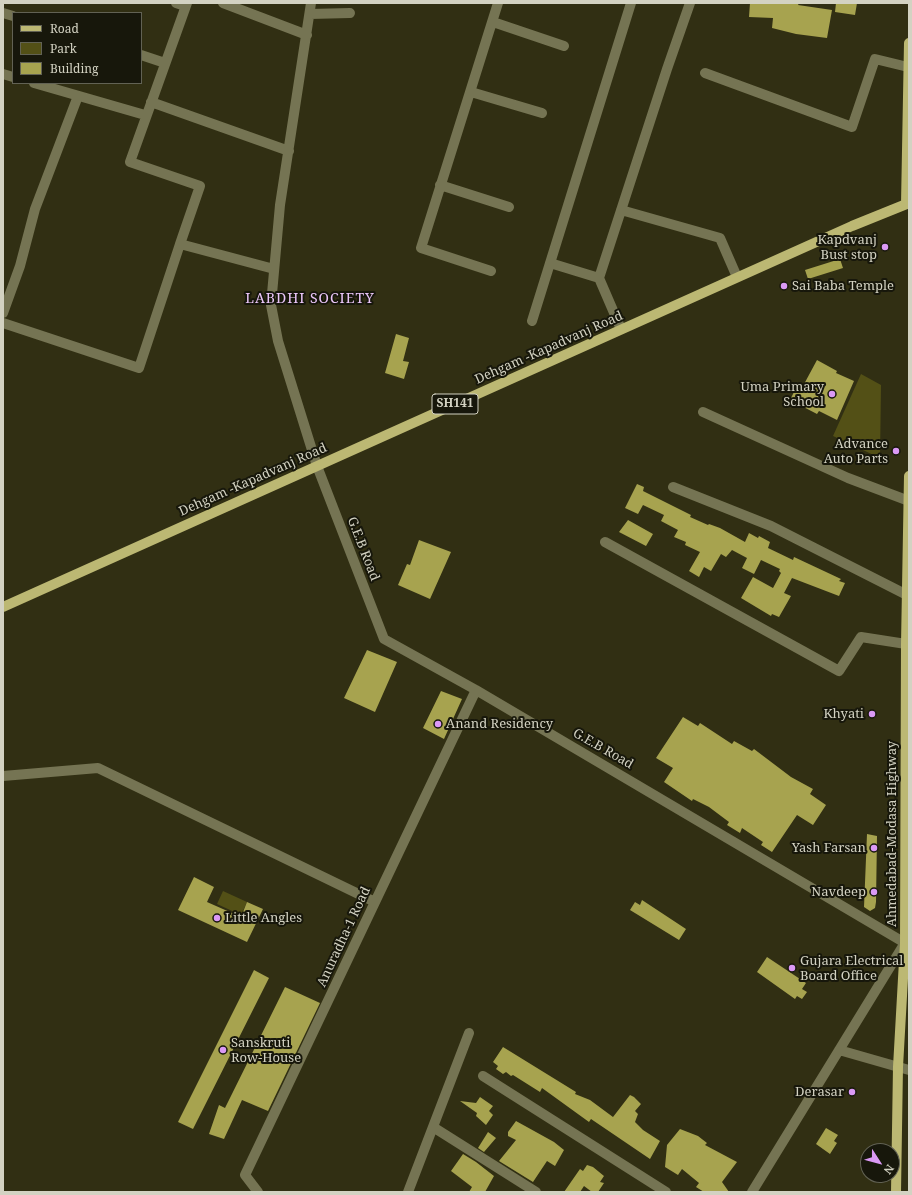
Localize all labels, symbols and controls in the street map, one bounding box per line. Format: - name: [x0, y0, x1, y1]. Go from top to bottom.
- legend: [12, 12, 142, 84]
- text: Road: [50, 20, 79, 37]
- text: Park: [50, 40, 77, 57]
- text: Building: [50, 60, 98, 77]
- place label: Kapdvanj Bust stop: [817, 232, 877, 263]
- marker: Kapdvanj Bust stop: [880, 242, 890, 252]
- place label: Sai Baba Temple: [792, 278, 894, 294]
- marker: Sai Baba Temple: [779, 281, 789, 291]
- district label: LABDHI SOCIETY: [245, 291, 375, 307]
- street label: Dehgam -Kapadvanj Road: [473, 308, 625, 388]
- place label: Uma Primary School: [740, 379, 824, 410]
- marker: Uma Primary School: [827, 389, 837, 399]
- road number: SH141: [432, 394, 478, 414]
- place label: Advance Auto Parts: [824, 436, 888, 467]
- street label: Dehgam -Kapadvanj Road: [177, 440, 329, 520]
- marker: Advance Auto Parts: [891, 446, 901, 456]
- street label: G.E.B Road: [344, 515, 382, 583]
- place label: Khyati: [824, 706, 864, 722]
- marker: Khyati: [867, 709, 877, 719]
- place label: Anand Residency: [446, 716, 553, 732]
- marker: Anand Residency: [433, 719, 443, 729]
- street label: G.E.B Road: [570, 725, 636, 773]
- street label: Ahmedabad-Modasa Highway: [884, 741, 900, 927]
- place label: Yash Farsan: [792, 840, 866, 856]
- marker: Yash Farsan: [869, 843, 879, 853]
- place label: Navdeep: [811, 884, 866, 900]
- street label: Anuradha-1 Road: [314, 885, 374, 989]
- marker: Navdeep: [869, 887, 879, 897]
- place label: Little Angles: [225, 910, 302, 926]
- marker: Little Angles: [212, 913, 222, 923]
- place label: Gujara Electrical Board Office: [800, 953, 903, 984]
- marker: Gujara Electrical Board Office: [787, 963, 797, 973]
- place label: Sanskruti Row-House: [231, 1035, 301, 1066]
- marker: Sanskruti Row-House: [218, 1045, 228, 1055]
- place label: Derasar: [795, 1084, 844, 1100]
- marker: Derasar: [847, 1087, 857, 1097]
- north arrow: [860, 1143, 900, 1183]
- text: N: [881, 1162, 898, 1178]

